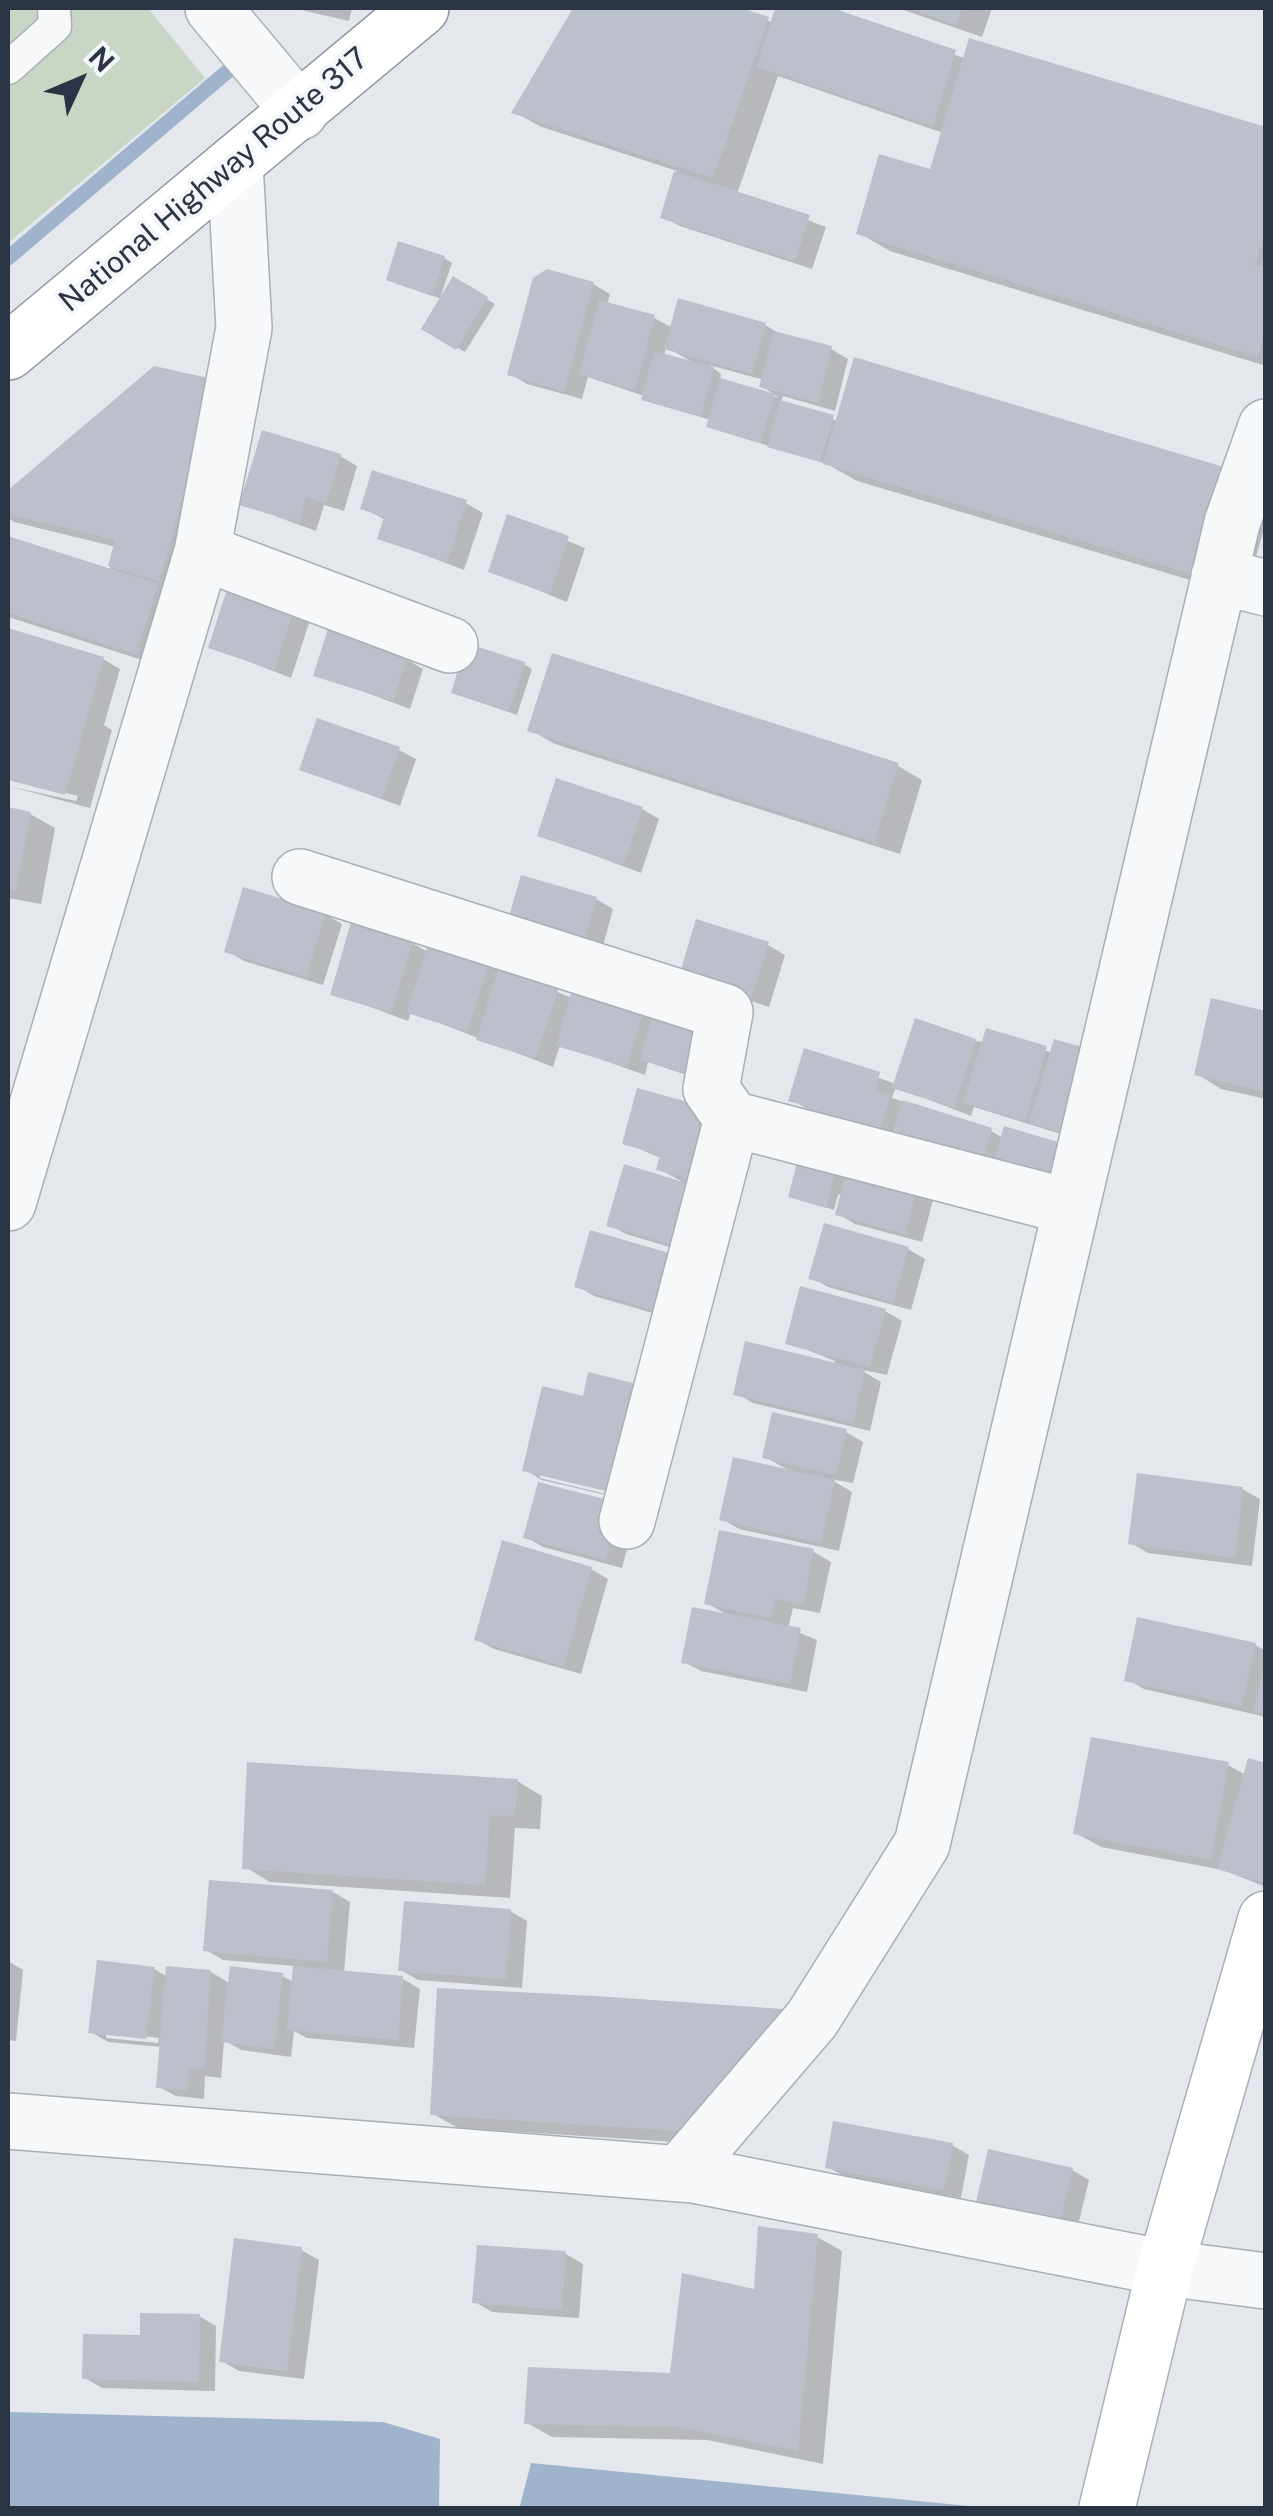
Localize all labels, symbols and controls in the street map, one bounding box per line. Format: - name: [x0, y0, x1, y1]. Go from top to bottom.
- north arrow: [30, 30, 130, 130]
- street label: National Highway Route 317: [52, 40, 376, 320]

